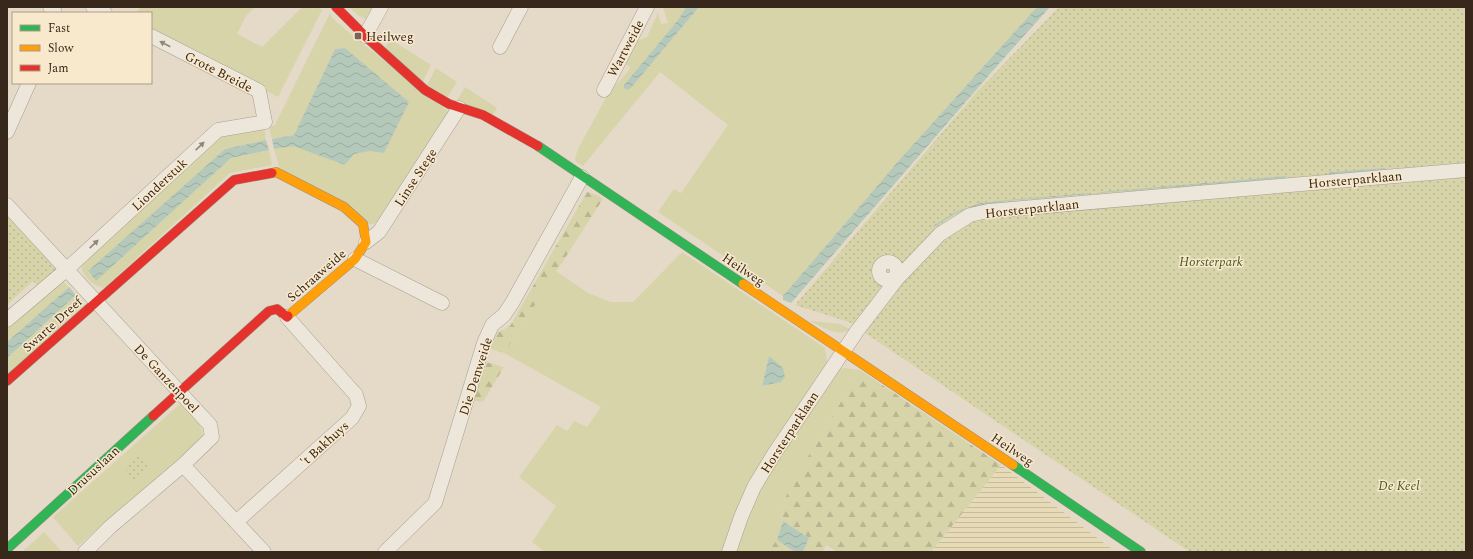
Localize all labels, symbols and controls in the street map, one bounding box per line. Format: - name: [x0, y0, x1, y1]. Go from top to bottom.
- legend: [12, 12, 152, 84]
- street label: Wartweide: [602, 16, 649, 81]
- text: Fast: [48, 19, 70, 38]
- place label: Heilweg: [366, 27, 414, 47]
- marker: Heilweg: [353, 31, 363, 41]
- text: Slow: [48, 39, 74, 58]
- one-way arrow: [159, 40, 171, 47]
- street label: Grote Breide: [181, 46, 256, 98]
- text: Jam: [48, 59, 69, 78]
- one-way arrow: [196, 142, 205, 151]
- street label: Linse Stege: [389, 144, 442, 211]
- street label: Lionderstuk: [127, 153, 192, 216]
- street label: Horsterparklaan: [1307, 166, 1403, 194]
- street label: Horsterparklaan: [984, 194, 1081, 224]
- one-way arrow: [89, 239, 100, 248]
- street label: Schraaweide: [283, 244, 351, 307]
- street label: Heilweg: [718, 248, 769, 292]
- park label: Horsterpark: [1179, 252, 1243, 272]
- street label: Swarte Dreef: [18, 291, 88, 357]
- street label: Die Denweide: [454, 335, 498, 418]
- street label: De Ganzenpoel: [129, 340, 204, 418]
- street label: Horsterparklaan: [756, 387, 824, 478]
- street label: 't Bakhuys: [296, 416, 354, 471]
- street label: Heilweg: [987, 428, 1038, 472]
- street label: Drususlaan: [63, 441, 125, 500]
- park label: De Keel: [1378, 476, 1420, 496]

